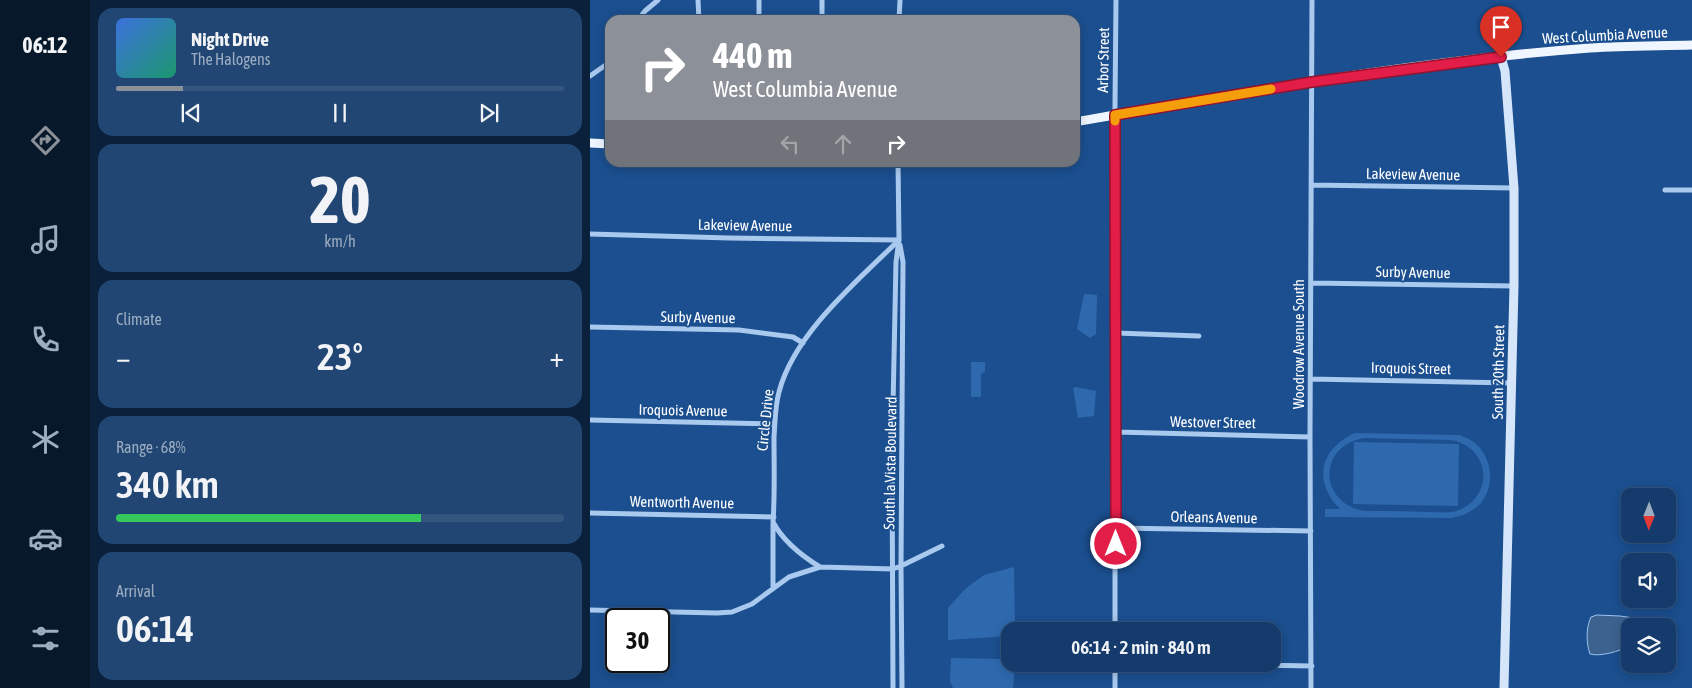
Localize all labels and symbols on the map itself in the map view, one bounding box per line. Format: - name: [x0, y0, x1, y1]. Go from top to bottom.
- pin: [1480, 6, 1522, 57]
- street label: West Columbia Avenue: [1542, 23, 1668, 47]
- street label: Arbor Street: [1094, 27, 1112, 93]
- street label: Lakeview Avenue: [1366, 165, 1461, 183]
- street label: Lakeview Avenue: [698, 216, 793, 234]
- street label: Surby Avenue: [1376, 263, 1451, 281]
- street label: Woodrow Avenue South: [1290, 279, 1307, 409]
- street label: Surby Avenue: [661, 308, 736, 326]
- street label: South 20th Street: [1489, 324, 1507, 420]
- street label: Iroquois Street: [1371, 359, 1451, 377]
- street label: Circle Drive: [753, 388, 777, 452]
- street label: South la Vista Boulevard: [880, 396, 900, 530]
- street label: Iroquois Avenue: [638, 401, 728, 419]
- street label: Westover Street: [1170, 413, 1256, 431]
- north arrow: [1621, 488, 1676, 542]
- street label: Wentworth Avenue: [630, 493, 734, 511]
- street label: Orleans Avenue: [1170, 508, 1258, 526]
- position arrow: [1089, 517, 1141, 569]
- speed limit sign: 30: [605, 608, 670, 673]

